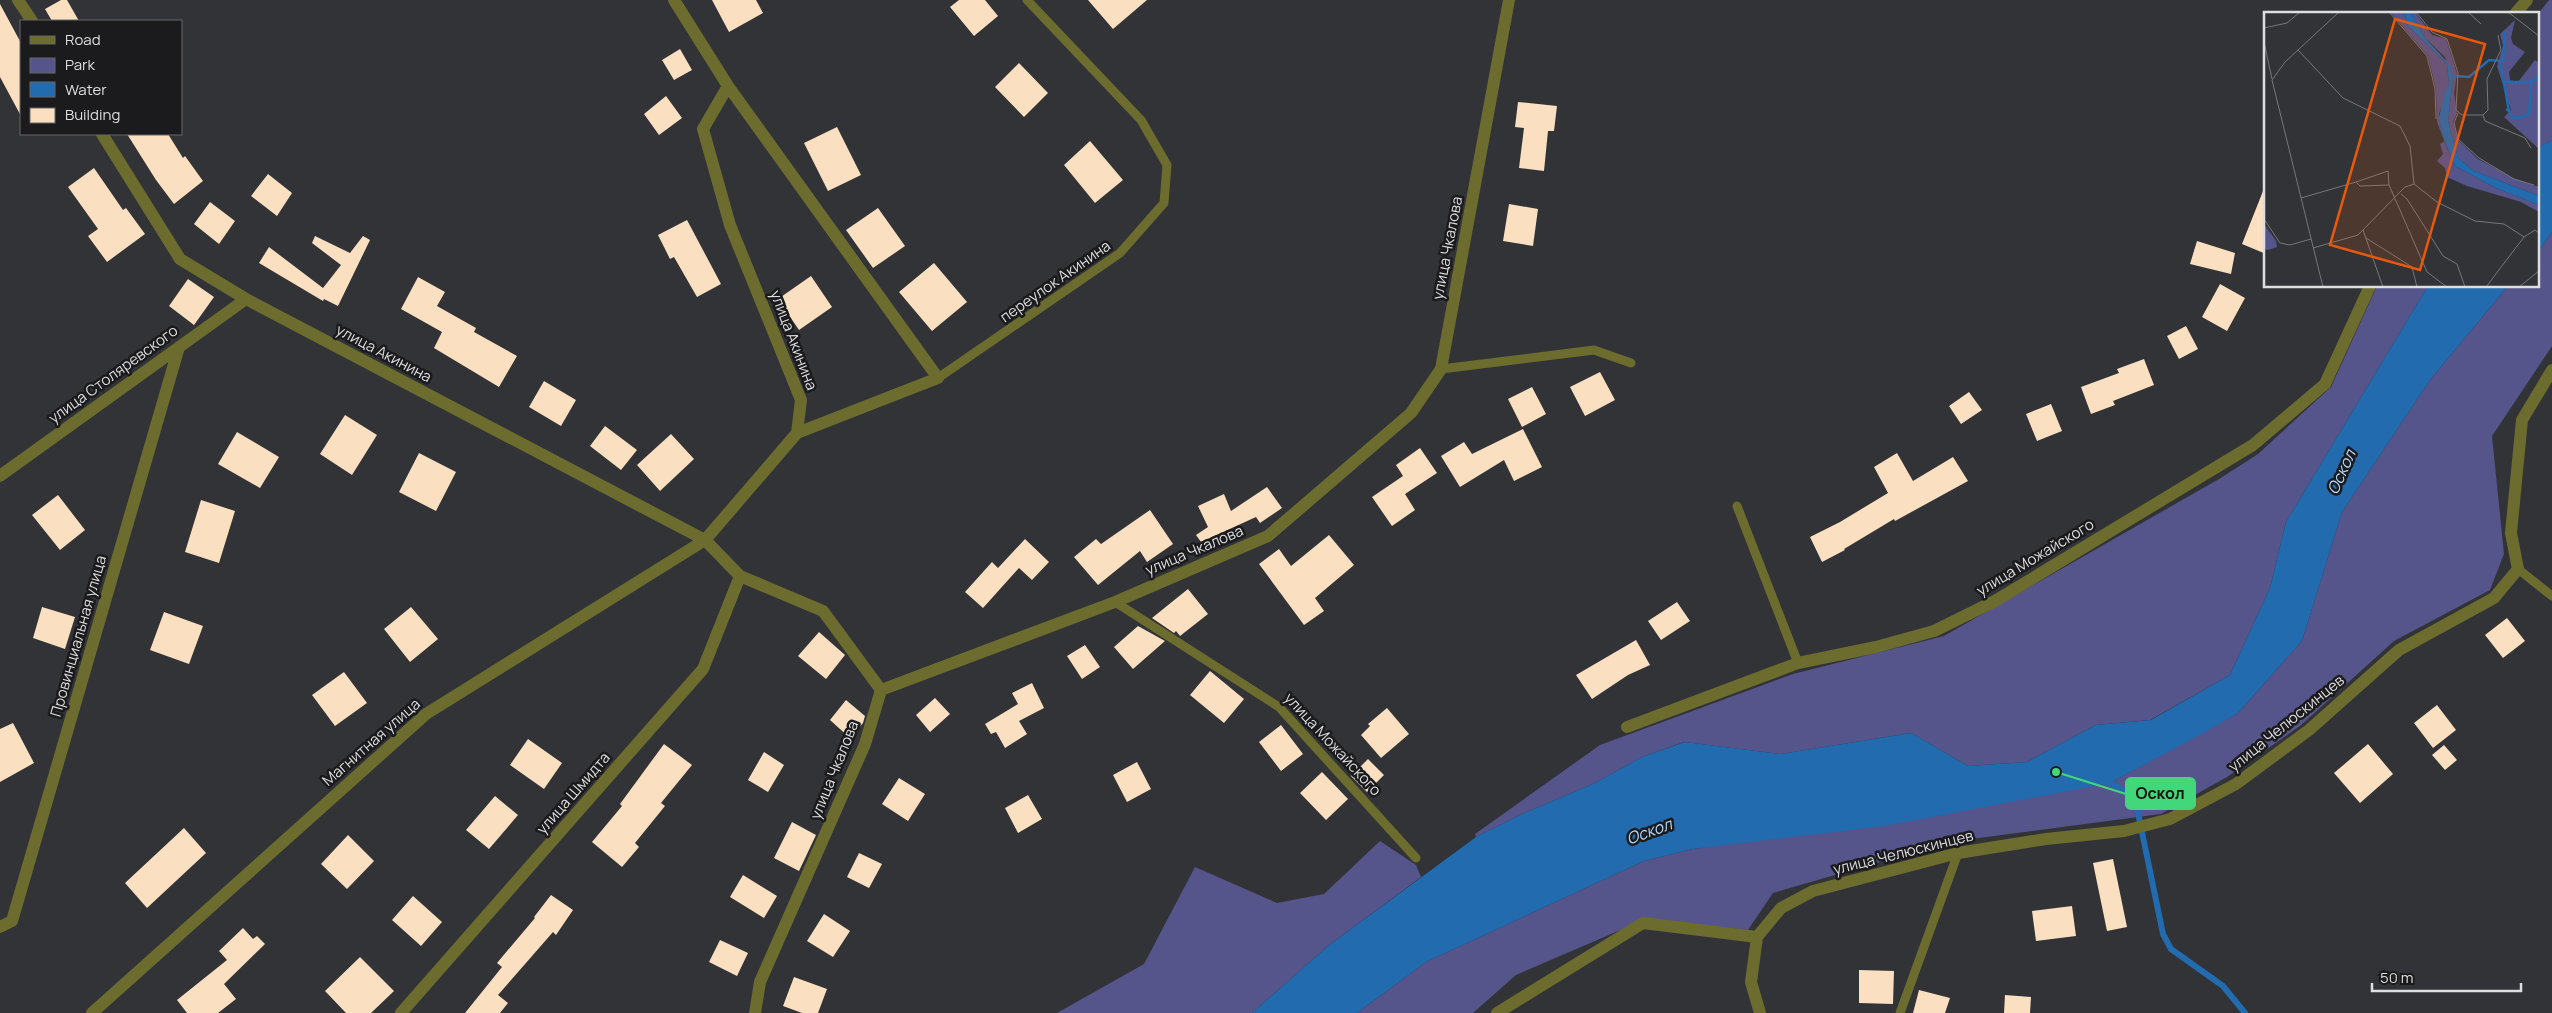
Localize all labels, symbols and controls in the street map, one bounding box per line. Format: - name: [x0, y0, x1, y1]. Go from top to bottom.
- inset map: [2264, 12, 2540, 288]
- legend: [20, 20, 182, 135]
- text: Road: [65, 29, 101, 50]
- text: Park: [65, 54, 95, 75]
- text: Water: [65, 79, 107, 100]
- text: Building: [65, 104, 120, 125]
- street label: улица Чкалова: [1427, 195, 1467, 301]
- street label: переулок Акинина: [996, 235, 1114, 327]
- street label: улица Акинина: [765, 287, 823, 393]
- street label: улица Акинина: [333, 319, 435, 387]
- street label: улица Столяревского: [44, 320, 182, 428]
- water label: Оскол: [2321, 444, 2361, 498]
- street label: улица Можайского: [1972, 513, 2098, 600]
- street label: улица Чкалова: [1142, 520, 1246, 580]
- street label: Провинциальная улица: [45, 553, 111, 719]
- street label: улица Челюскинцев: [2224, 670, 2348, 776]
- street label: улица Можайского: [1280, 688, 1386, 800]
- street label: Магнитная улица: [317, 693, 425, 791]
- street label: улица Чкалова: [805, 718, 863, 822]
- street label: улица Шмидта: [531, 747, 615, 839]
- callout: Оскол: [2126, 778, 2195, 809]
- text: Оскол: [2135, 782, 2185, 804]
- water label: Оскол: [1623, 812, 1676, 849]
- street label: улица Челюскинцев: [1831, 824, 1975, 880]
- scale bar: [2372, 960, 2521, 992]
- text: 50 m: [2380, 967, 2414, 988]

